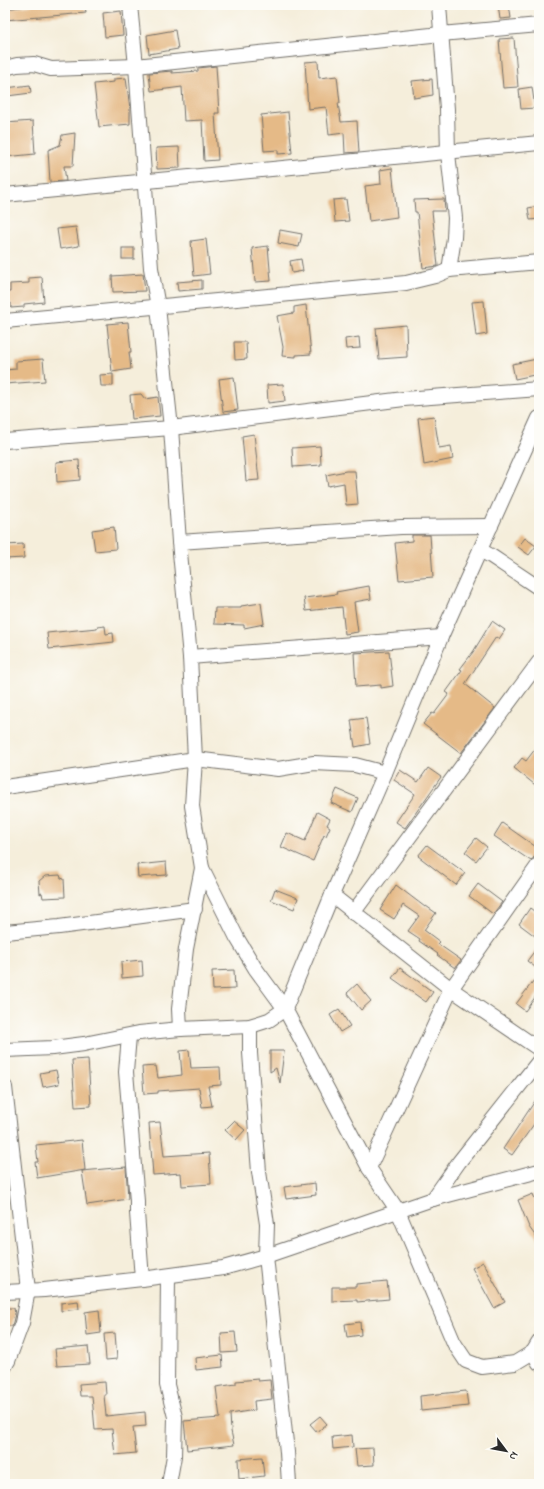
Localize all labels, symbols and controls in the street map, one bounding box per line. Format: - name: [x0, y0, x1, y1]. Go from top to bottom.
- north arrow: [486, 1431, 526, 1471]
- text: N: [505, 1448, 522, 1463]

